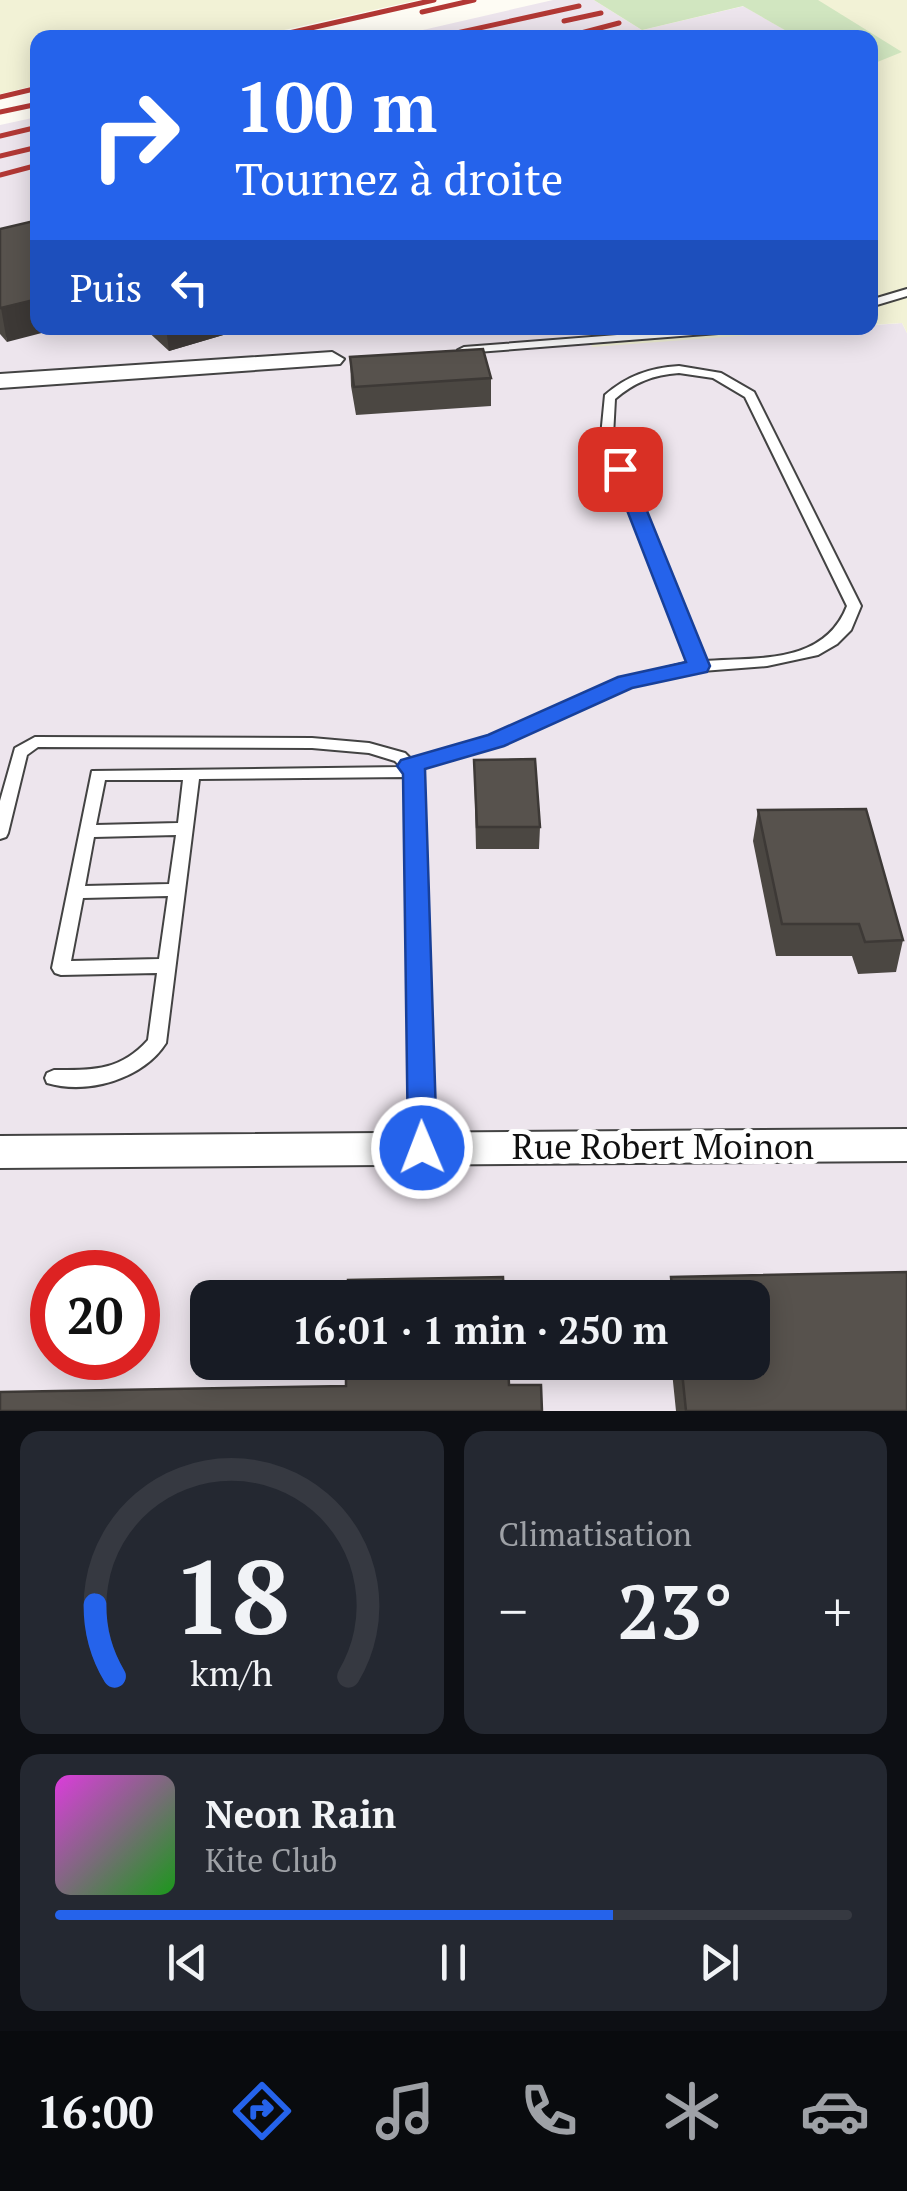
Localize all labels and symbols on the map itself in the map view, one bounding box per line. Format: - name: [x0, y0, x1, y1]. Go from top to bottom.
- pin: [578, 427, 663, 512]
- position arrow: [370, 1096, 474, 1200]
- street label: Rue Robert Moinon: [512, 1123, 814, 1169]
- speed limit sign: 20: [30, 1250, 160, 1380]

